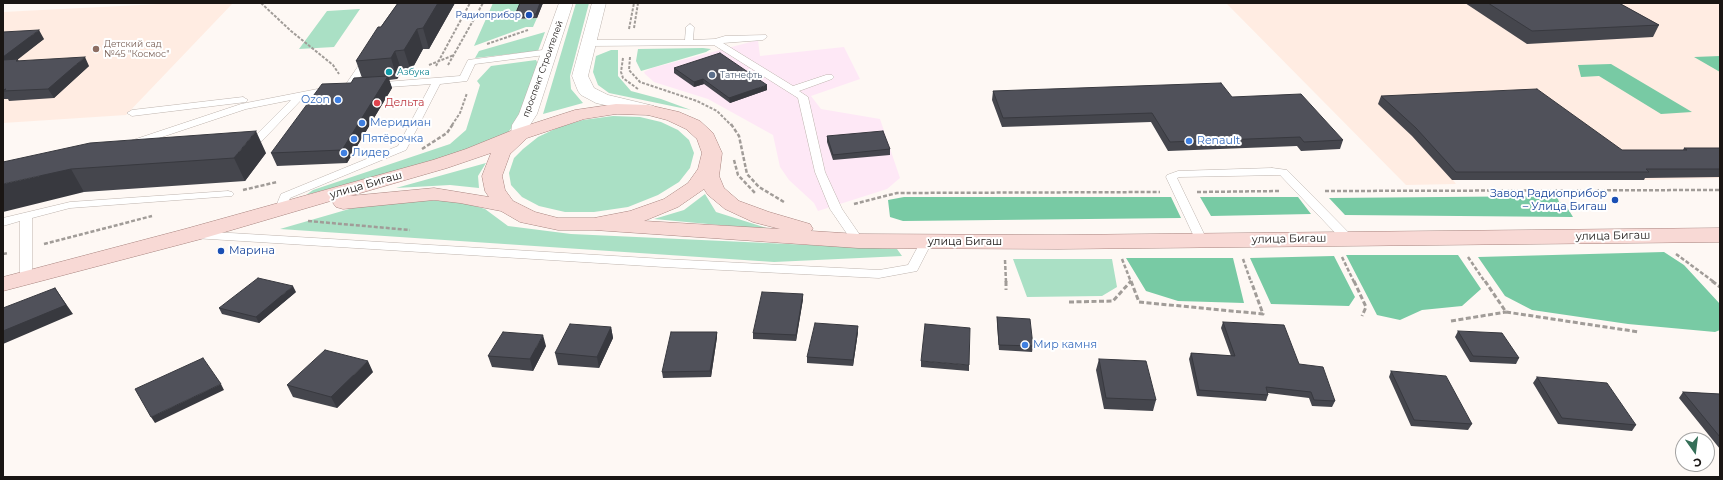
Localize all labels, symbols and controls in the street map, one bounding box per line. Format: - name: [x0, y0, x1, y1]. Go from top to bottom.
- place label: Радиоприбор: [455, 10, 521, 20]
- marker: Радиоприбор: [524, 10, 534, 20]
- street label: проспект Строителей: [520, 19, 566, 119]
- place label: Детский сад №45 "Космос": [104, 39, 170, 60]
- marker: Детский сад №45 "Космос": [91, 44, 101, 54]
- marker: Азбука: [384, 67, 394, 77]
- place label: Азбука: [397, 67, 430, 77]
- marker: Татнефть: [707, 70, 717, 80]
- place label: Татнефть: [720, 70, 762, 80]
- place label: Ozon: [301, 93, 330, 107]
- marker: Ozon: [333, 95, 343, 105]
- place label: Дельта: [385, 96, 424, 110]
- marker: Дельта: [372, 98, 382, 108]
- place label: Меридиан: [370, 116, 431, 130]
- marker: Меридиан: [357, 118, 367, 128]
- place label: Пятёрочка: [362, 132, 423, 146]
- marker: Пятёрочка: [349, 134, 359, 144]
- place label: Renault: [1197, 134, 1240, 148]
- marker: Renault: [1184, 136, 1194, 146]
- place label: Лидер: [352, 146, 390, 160]
- marker: Лидер: [339, 148, 349, 158]
- street label: улица Бигаш: [328, 168, 404, 202]
- place label: Завод Радиоприбор – Улица Бигаш: [1490, 187, 1607, 213]
- marker: Завод Радиоприбор – Улица Бигаш: [1610, 195, 1620, 205]
- street label: улица Бигаш: [1576, 229, 1650, 243]
- street label: улица Бигаш: [1252, 232, 1326, 246]
- street label: улица Бигаш: [928, 235, 1002, 249]
- place label: Марина: [229, 244, 275, 258]
- marker: Марина: [216, 246, 226, 256]
- place label: Мир камня: [1033, 338, 1097, 352]
- marker: Мир камня: [1020, 340, 1030, 350]
- north arrow: [1675, 432, 1715, 472]
- text: С: [1692, 455, 1703, 470]

